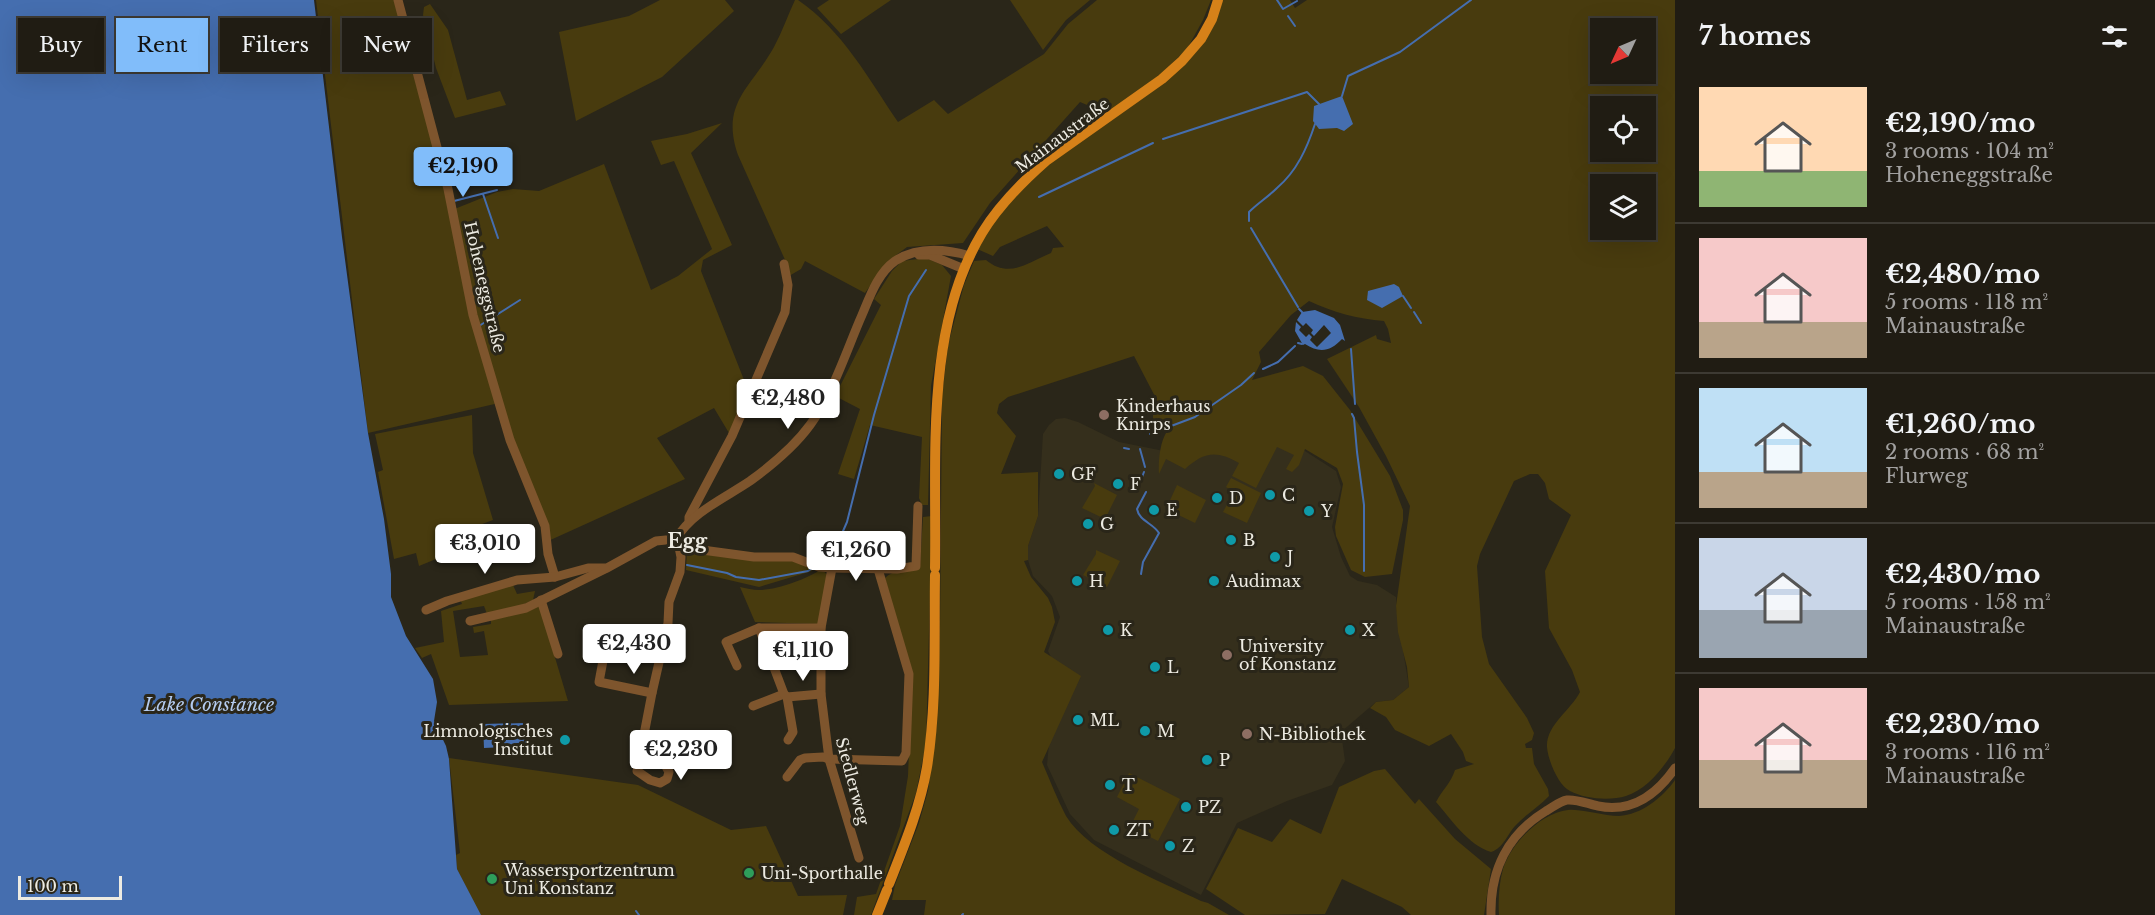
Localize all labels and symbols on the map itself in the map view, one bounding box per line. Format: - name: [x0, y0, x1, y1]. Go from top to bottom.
- north arrow: [1590, 18, 1656, 84]
- street label: Mainaustraße: [1011, 93, 1113, 177]
- pin: €2,190: [414, 147, 512, 198]
- street label: Hoheneggstraße: [460, 219, 510, 355]
- pin: €2,480: [739, 379, 837, 430]
- place label: Kinderhaus Knirps: [1116, 396, 1210, 434]
- marker: Kinderhaus Knirps: [1097, 408, 1111, 422]
- place label: GF: [1071, 464, 1096, 484]
- marker: GF: [1052, 467, 1066, 481]
- place label: F: [1130, 474, 1141, 494]
- marker: F: [1111, 477, 1125, 491]
- place label: C: [1282, 485, 1295, 505]
- place label: D: [1229, 488, 1243, 508]
- marker: C: [1263, 488, 1277, 502]
- marker: D: [1210, 491, 1224, 505]
- place label: E: [1166, 500, 1178, 520]
- place label: Y: [1320, 501, 1333, 521]
- marker: E: [1147, 503, 1161, 517]
- marker: Y: [1302, 504, 1316, 518]
- place label: G: [1100, 514, 1114, 534]
- marker: G: [1081, 517, 1095, 531]
- pin: €3,010: [436, 524, 534, 575]
- district label: Egg: [667, 529, 708, 553]
- place label: B: [1243, 530, 1255, 550]
- pin: €1,260: [807, 531, 905, 582]
- marker: B: [1224, 533, 1238, 547]
- place label: J: [1285, 547, 1293, 567]
- marker: J: [1268, 550, 1282, 564]
- place label: H: [1089, 571, 1104, 591]
- place label: Audimax: [1225, 571, 1301, 591]
- marker: H: [1070, 574, 1084, 588]
- marker: Audimax: [1207, 574, 1221, 588]
- place label: K: [1120, 620, 1133, 640]
- place label: X: [1362, 620, 1376, 640]
- marker: K: [1101, 623, 1115, 637]
- marker: X: [1343, 623, 1357, 637]
- pin: €2,430: [585, 624, 683, 675]
- pin: €1,110: [754, 631, 852, 682]
- place label: University of Konstanz: [1239, 636, 1336, 674]
- marker: University of Konstanz: [1220, 648, 1234, 662]
- place label: L: [1167, 657, 1179, 677]
- marker: L: [1148, 660, 1162, 674]
- water label: Lake Constance: [143, 694, 274, 716]
- place label: ML: [1090, 710, 1119, 730]
- marker: ML: [1071, 713, 1085, 727]
- place label: Limnologisches Institut: [423, 721, 553, 759]
- place label: M: [1157, 721, 1174, 741]
- marker: M: [1138, 724, 1152, 738]
- place label: N-Bibliothek: [1259, 724, 1366, 744]
- marker: N-Bibliothek: [1240, 727, 1254, 741]
- pin: €2,230: [632, 730, 730, 781]
- marker: Limnologisches Institut: [558, 733, 572, 747]
- street label: Siedlerweg: [832, 735, 874, 827]
- place label: P: [1219, 750, 1230, 770]
- marker: P: [1200, 753, 1214, 767]
- place label: T: [1122, 775, 1135, 795]
- marker: T: [1103, 778, 1117, 792]
- place label: PZ: [1198, 797, 1221, 817]
- marker: PZ: [1179, 800, 1193, 814]
- place label: ZT: [1126, 820, 1151, 840]
- marker: ZT: [1107, 823, 1121, 837]
- place label: Z: [1182, 836, 1194, 856]
- marker: Z: [1163, 839, 1177, 853]
- place label: Wassersportzentrum Uni Konstanz: [503, 860, 675, 898]
- place label: Uni-Sporthalle: [761, 863, 883, 883]
- marker: Uni-Sporthalle: [742, 866, 756, 880]
- marker: Wassersportzentrum Uni Konstanz: [485, 872, 499, 886]
- scale bar: [18, 873, 122, 900]

